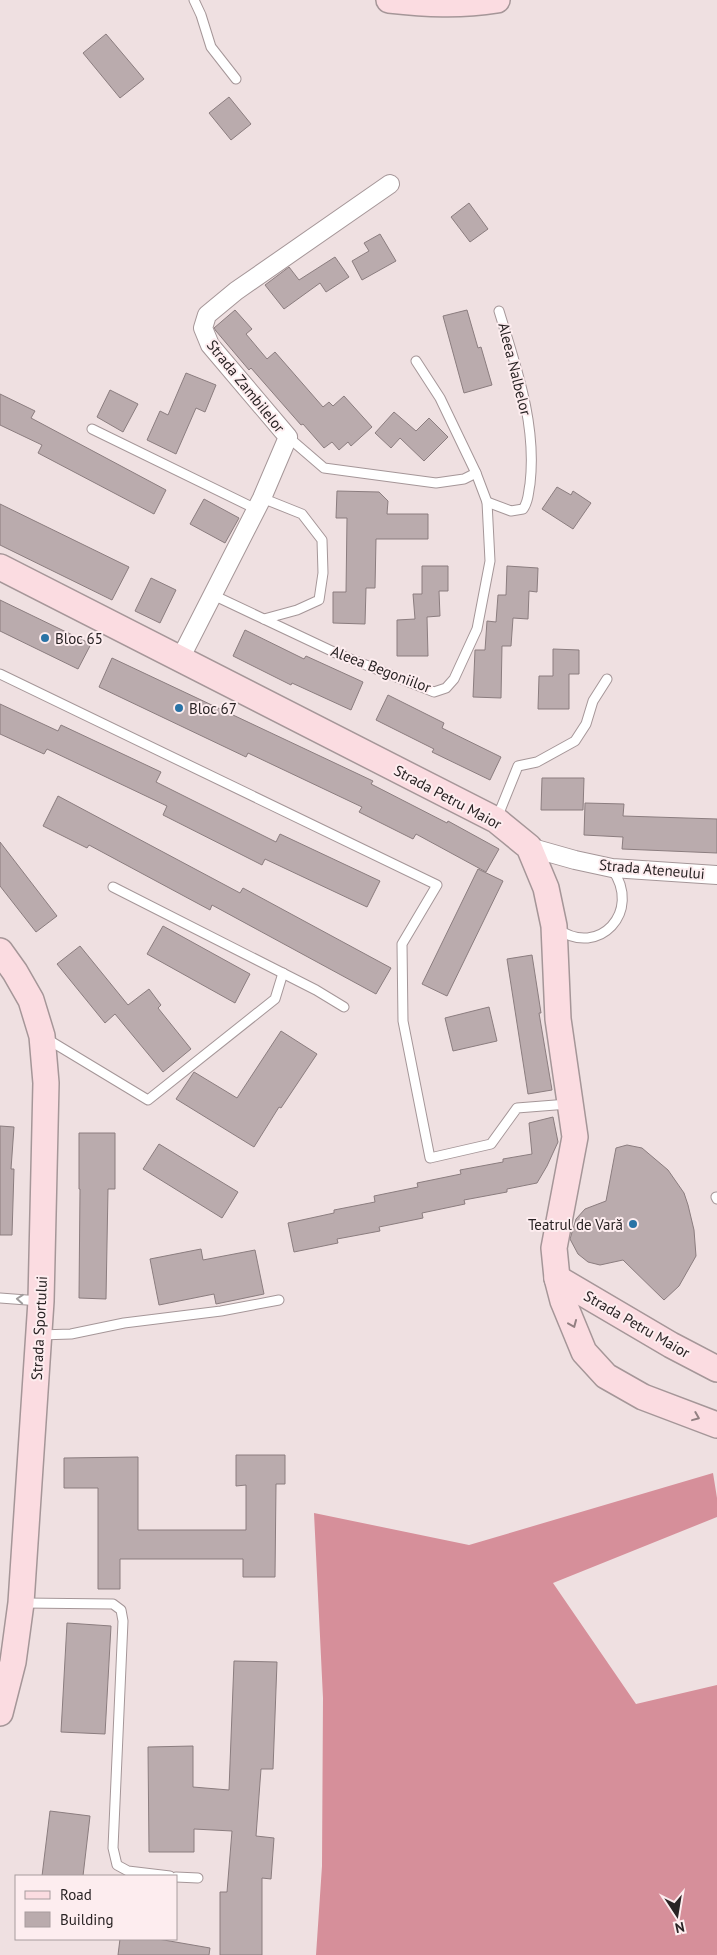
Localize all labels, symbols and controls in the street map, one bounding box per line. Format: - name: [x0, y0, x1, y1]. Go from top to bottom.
- street label: Aleea Nalbelor: [494, 321, 536, 417]
- street label: Strada Zambilelor: [203, 336, 289, 436]
- place label: Bloc 65: [55, 629, 103, 648]
- marker: Bloc 65: [39, 632, 51, 644]
- street label: Aleea Begoniilor: [328, 641, 434, 697]
- place label: Bloc 67: [189, 699, 237, 718]
- marker: Bloc 67: [173, 702, 185, 714]
- street label: Strada Petru Maior: [391, 761, 505, 833]
- street label: Strada Ateneului: [598, 855, 706, 883]
- place label: Teatrul de Vară: [528, 1215, 623, 1234]
- marker: Teatrul de Vară: [627, 1218, 639, 1230]
- street label: Strada Sportului: [27, 1275, 51, 1381]
- street label: Strada Petru Maior: [581, 1286, 693, 1362]
- one-way arrow: [16, 1294, 24, 1305]
- one-way arrow: [566, 1319, 577, 1328]
- one-way arrow: [691, 1411, 700, 1421]
- legend: [15, 1875, 178, 1940]
- text: Road: [60, 1885, 92, 1904]
- north arrow: [652, 1890, 702, 1940]
- text: Building: [60, 1910, 114, 1929]
- text: N: [673, 1918, 686, 1937]

